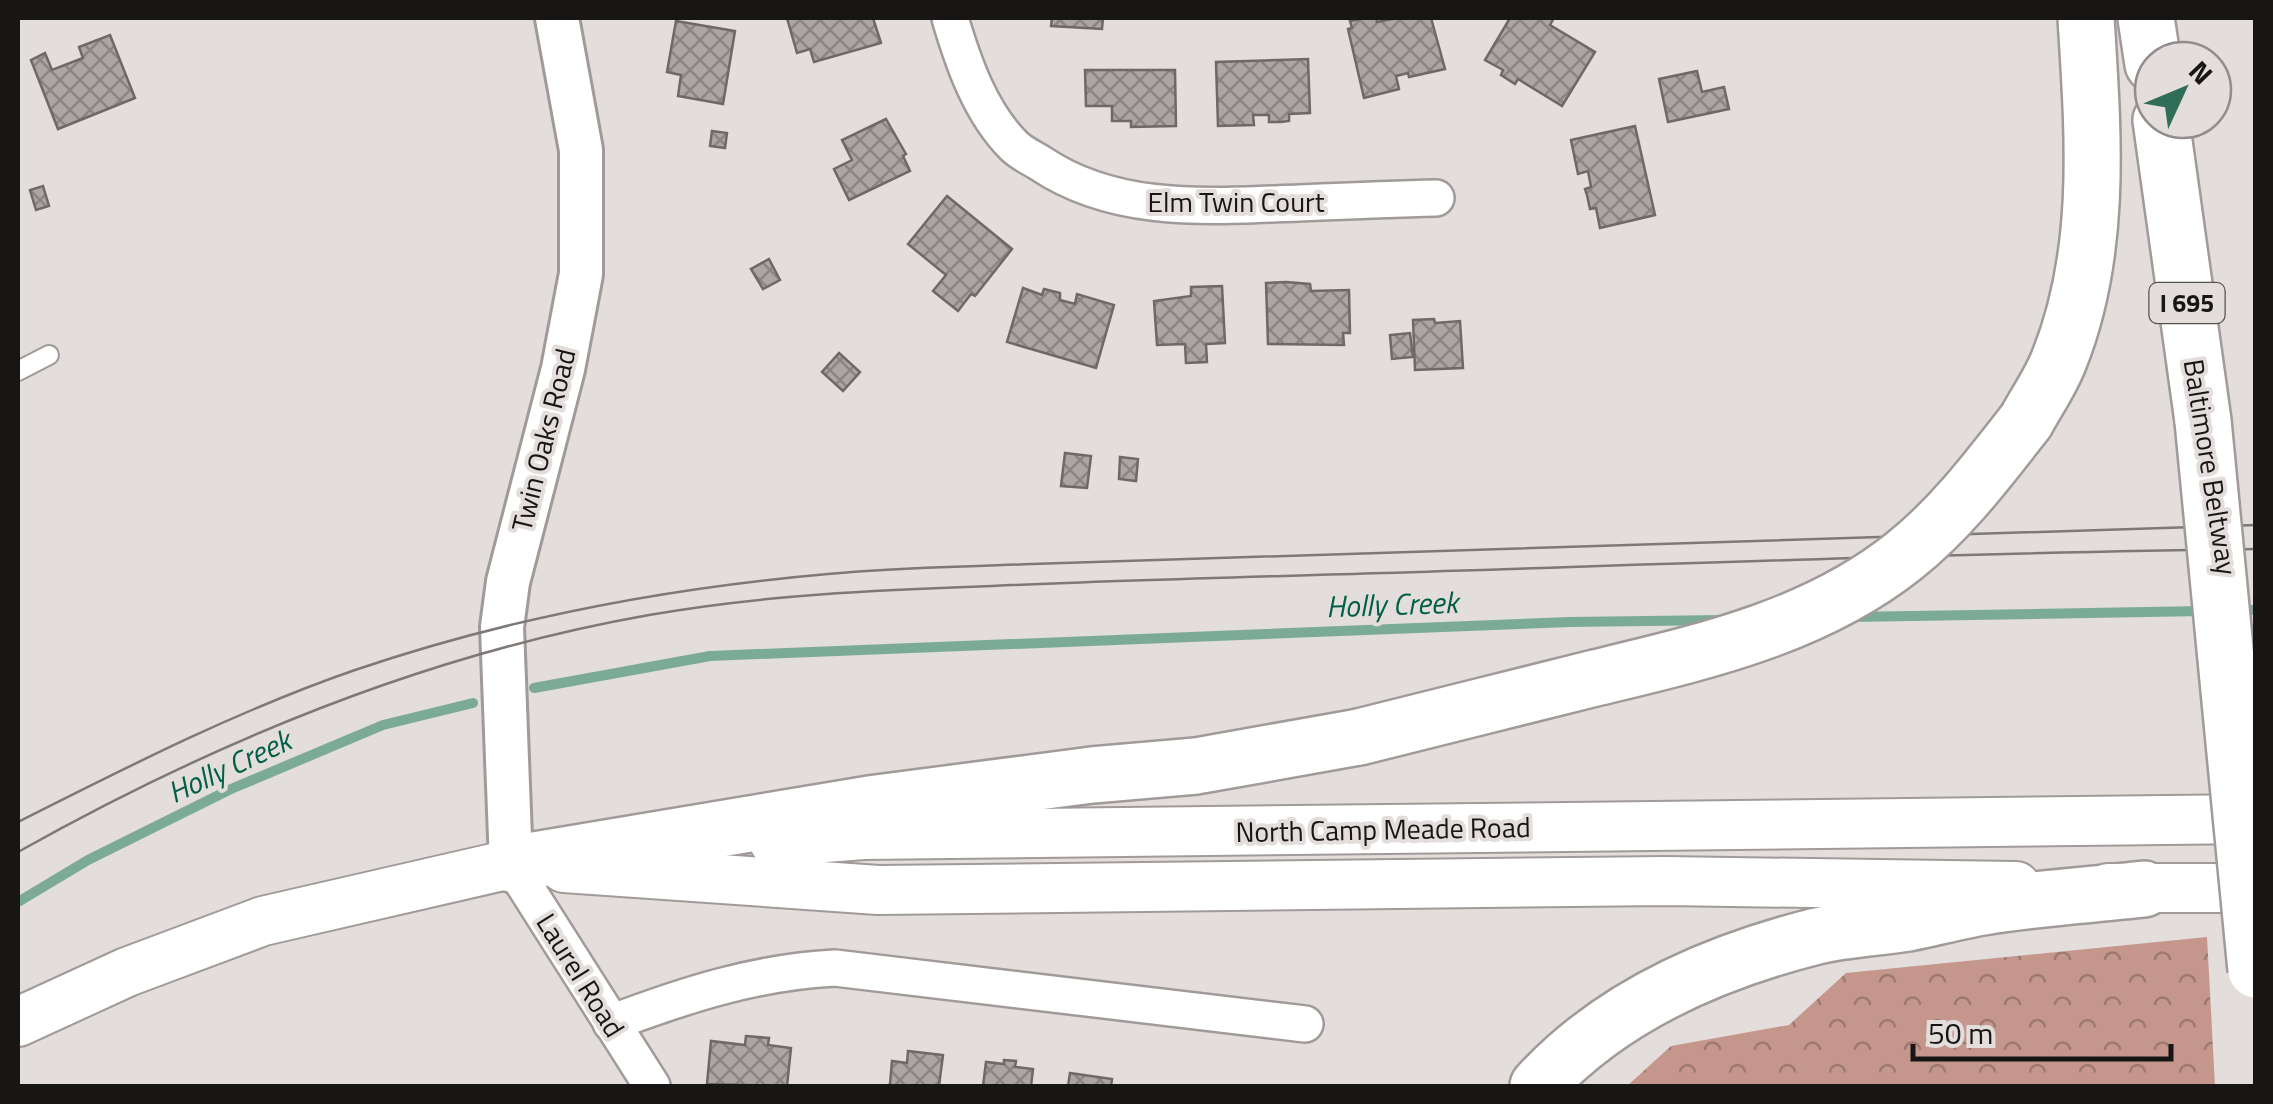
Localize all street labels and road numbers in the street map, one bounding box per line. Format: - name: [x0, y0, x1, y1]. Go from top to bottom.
- street label: Elm Twin Court: [1147, 180, 1325, 223]
- road number: I 695: [2150, 283, 2224, 323]
- street label: Twin Oaks Road: [499, 344, 587, 536]
- street label: Baltimore Beltway: [2173, 356, 2249, 578]
- street label: North Camp Meade Road: [1235, 805, 1531, 853]
- street label: Laurel Road: [526, 905, 636, 1045]

